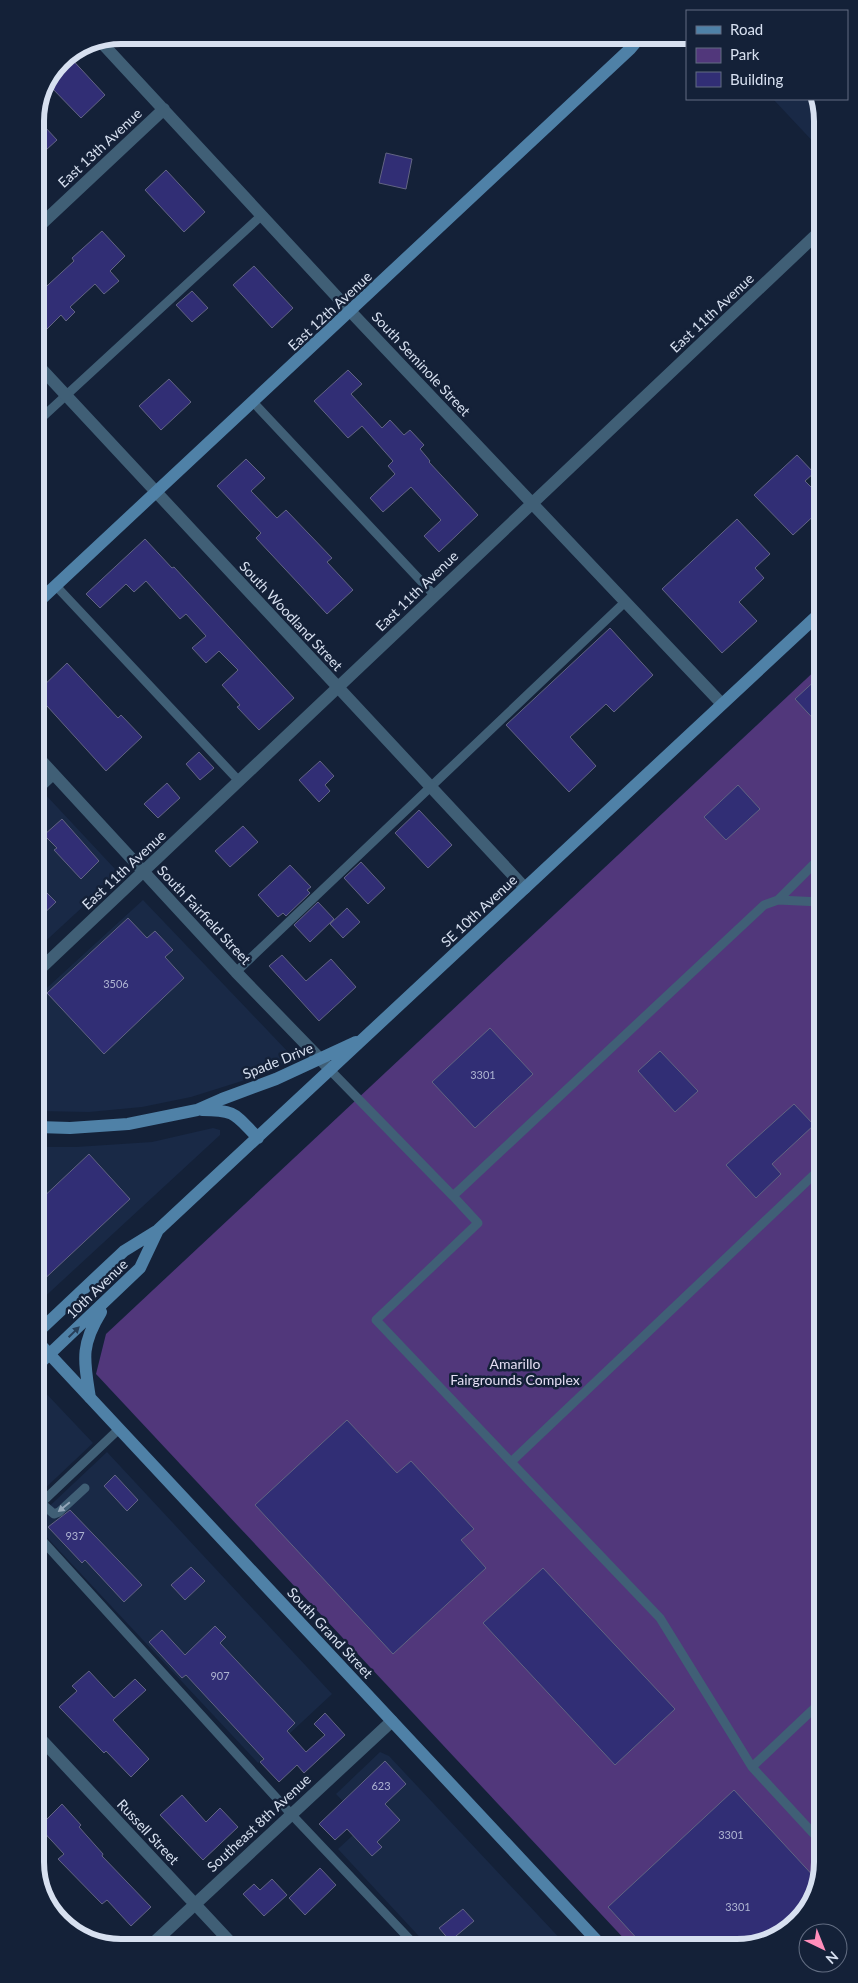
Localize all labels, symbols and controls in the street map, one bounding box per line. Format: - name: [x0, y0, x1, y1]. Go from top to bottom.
- legend: [686, 10, 848, 100]
- text: Road: [730, 20, 763, 38]
- text: Park: [730, 45, 760, 63]
- text: Building: [730, 70, 783, 88]
- street label: East 13th Avenue: [54, 105, 145, 191]
- street label: East 12th Avenue: [284, 268, 375, 354]
- street label: East 11th Avenue: [666, 270, 757, 356]
- street label: South Seminole Street: [369, 308, 474, 419]
- street label: East 11th Avenue: [372, 547, 461, 634]
- street label: South Woodland Street: [236, 557, 346, 674]
- street label: East 11th Avenue: [78, 827, 169, 913]
- street label: South Fairfield Street: [154, 862, 255, 968]
- street label: SE 10th Avenue: [437, 871, 520, 950]
- house number: 3506: [103, 977, 129, 990]
- street label: Spade Drive: [240, 1039, 316, 1082]
- house number: 3301: [470, 1068, 496, 1081]
- street label: 10th Avenue: [62, 1255, 131, 1322]
- one-way arrow: [67, 1326, 79, 1338]
- park label: Amarillo Fairgrounds Complex: [450, 1355, 580, 1388]
- one-way arrow: [57, 1502, 70, 1513]
- house number: 937: [65, 1529, 85, 1542]
- street label: South Grand Street: [284, 1584, 377, 1682]
- house number: 907: [210, 1669, 230, 1682]
- street label: Southeast 8th Avenue: [203, 1770, 314, 1875]
- house number: 623: [371, 1779, 391, 1792]
- street label: Russell Street: [114, 1796, 183, 1868]
- house number: 3301: [718, 1828, 744, 1841]
- house number: 3301: [725, 1900, 751, 1913]
- north arrow: [798, 1923, 848, 1973]
- text: N: [822, 1948, 842, 1968]

